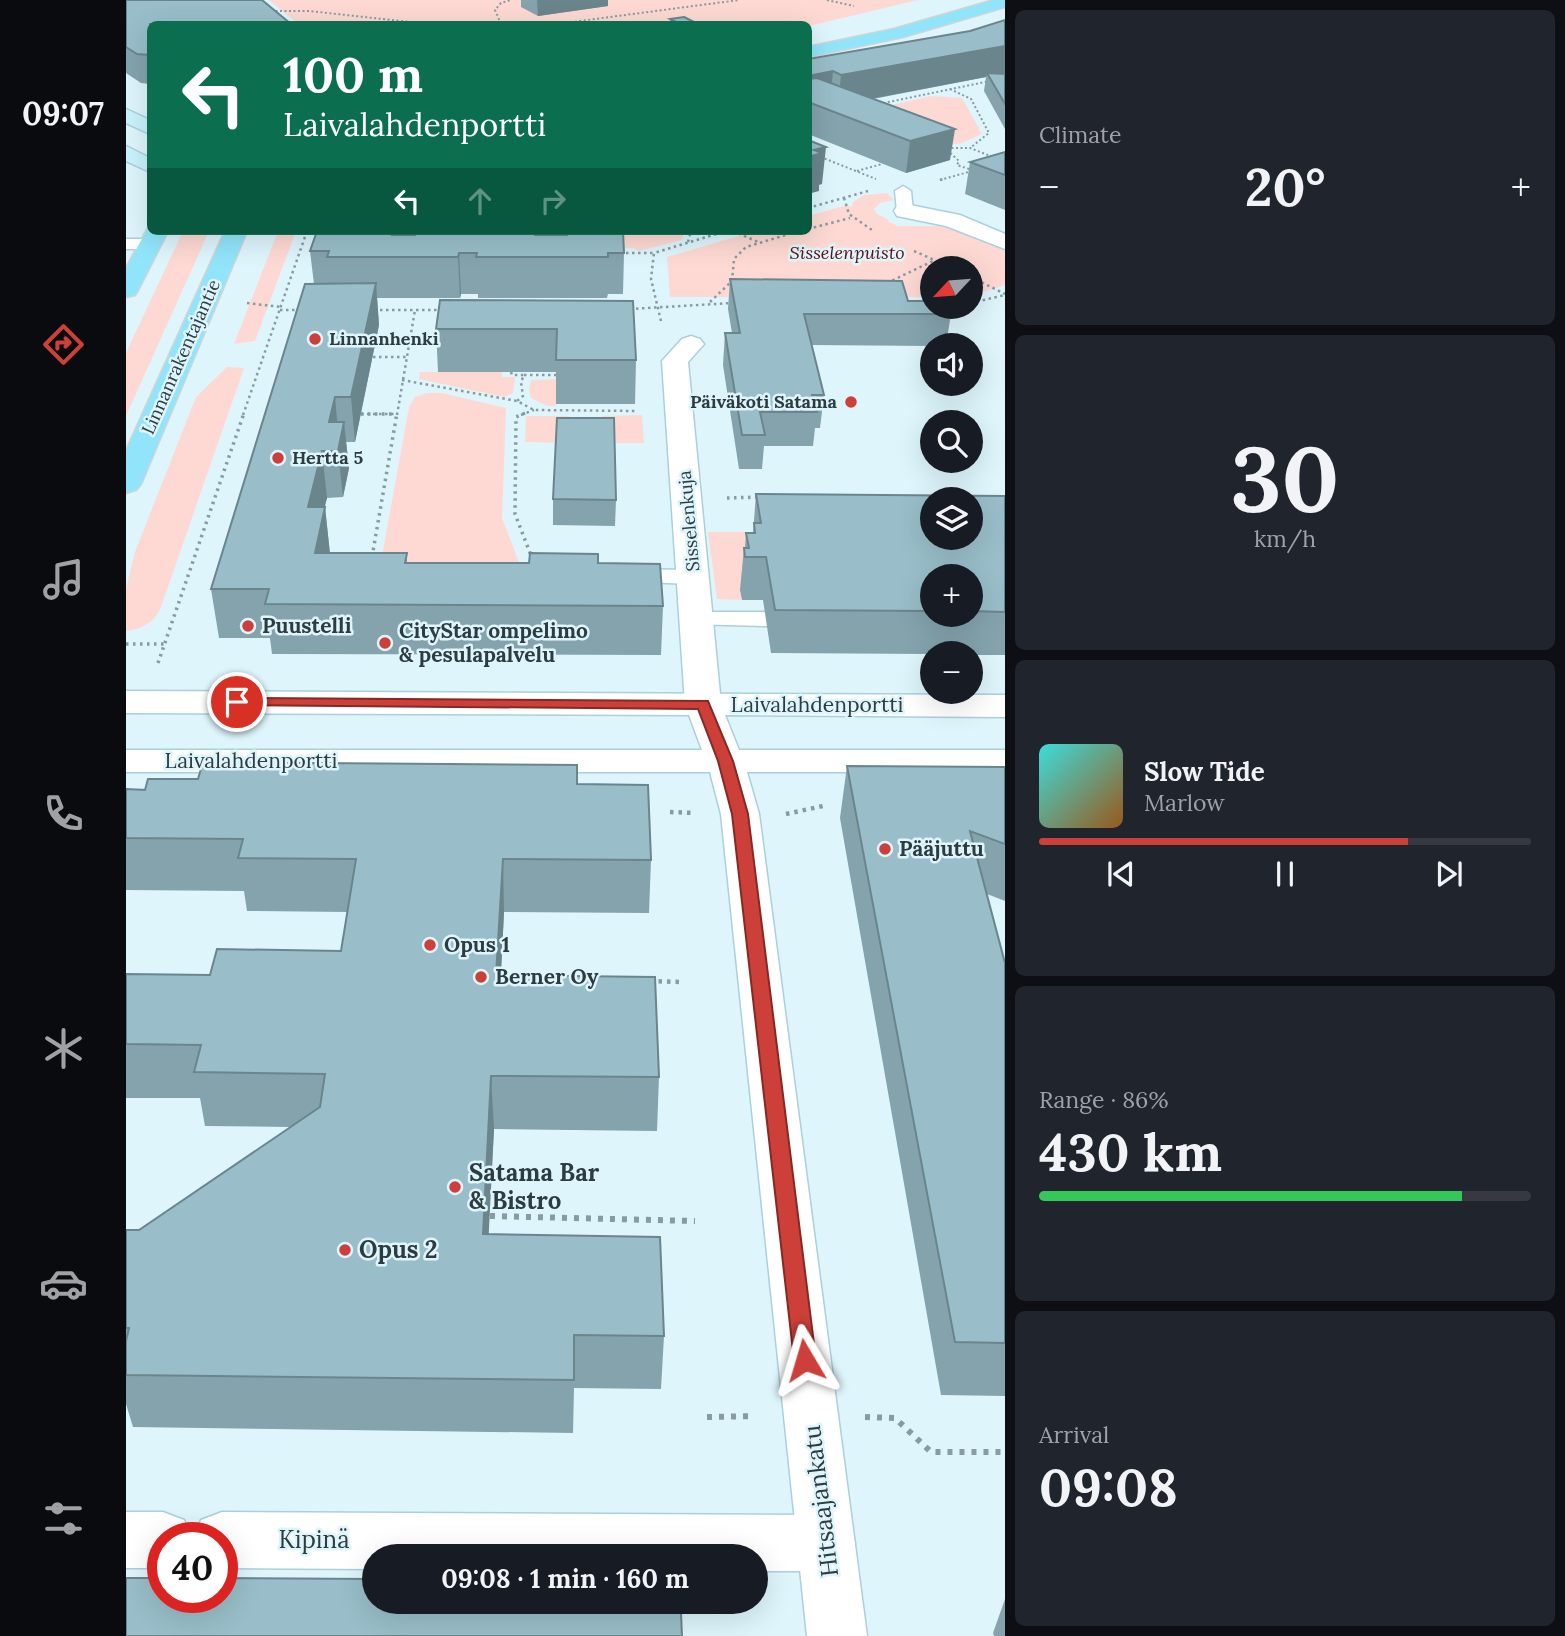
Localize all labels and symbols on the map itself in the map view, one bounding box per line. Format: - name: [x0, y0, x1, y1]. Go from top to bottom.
- park label: Sisselenpuisto: [789, 241, 905, 264]
- north arrow: [920, 256, 984, 318]
- street label: Linnanrakentajantie: [136, 275, 225, 438]
- place label: Linnanhenki: [329, 327, 439, 350]
- marker: Linnanhenki: [307, 331, 323, 347]
- place label: Päiväkoti Satama: [690, 390, 838, 413]
- marker: Päiväkoti Satama: [843, 394, 859, 410]
- place label: Hertta 5: [292, 446, 363, 469]
- marker: Hertta 5: [270, 450, 286, 466]
- street label: Sisselenkuja: [673, 469, 704, 573]
- place label: Puustelli: [262, 612, 352, 639]
- place label: CityStar ompelimo & pesulapalvelu: [399, 617, 588, 668]
- marker: Puustelli: [240, 618, 256, 634]
- marker: CityStar ompelimo & pesulapalvelu: [377, 635, 393, 651]
- pin: [207, 672, 267, 732]
- street label: Laivalahdenportti: [731, 691, 904, 718]
- street label: Laivalahdenportti: [165, 747, 338, 774]
- place label: Pääjuttu: [899, 835, 984, 862]
- marker: Pääjuttu: [877, 841, 893, 857]
- place label: Opus 1: [444, 931, 510, 958]
- marker: Opus 1: [422, 937, 438, 953]
- place label: Berner Oy: [495, 963, 599, 990]
- marker: Berner Oy: [473, 969, 489, 985]
- place label: Satama Bar & Bistro: [469, 1157, 600, 1216]
- marker: Satama Bar & Bistro: [447, 1179, 463, 1195]
- place label: Opus 2: [359, 1234, 437, 1265]
- marker: Opus 2: [337, 1242, 353, 1258]
- position arrow: [768, 1323, 842, 1397]
- street label: Hitsaajankatu: [796, 1423, 845, 1579]
- speed limit sign: 40: [147, 1522, 238, 1613]
- street label: Kipinä: [278, 1524, 350, 1555]

